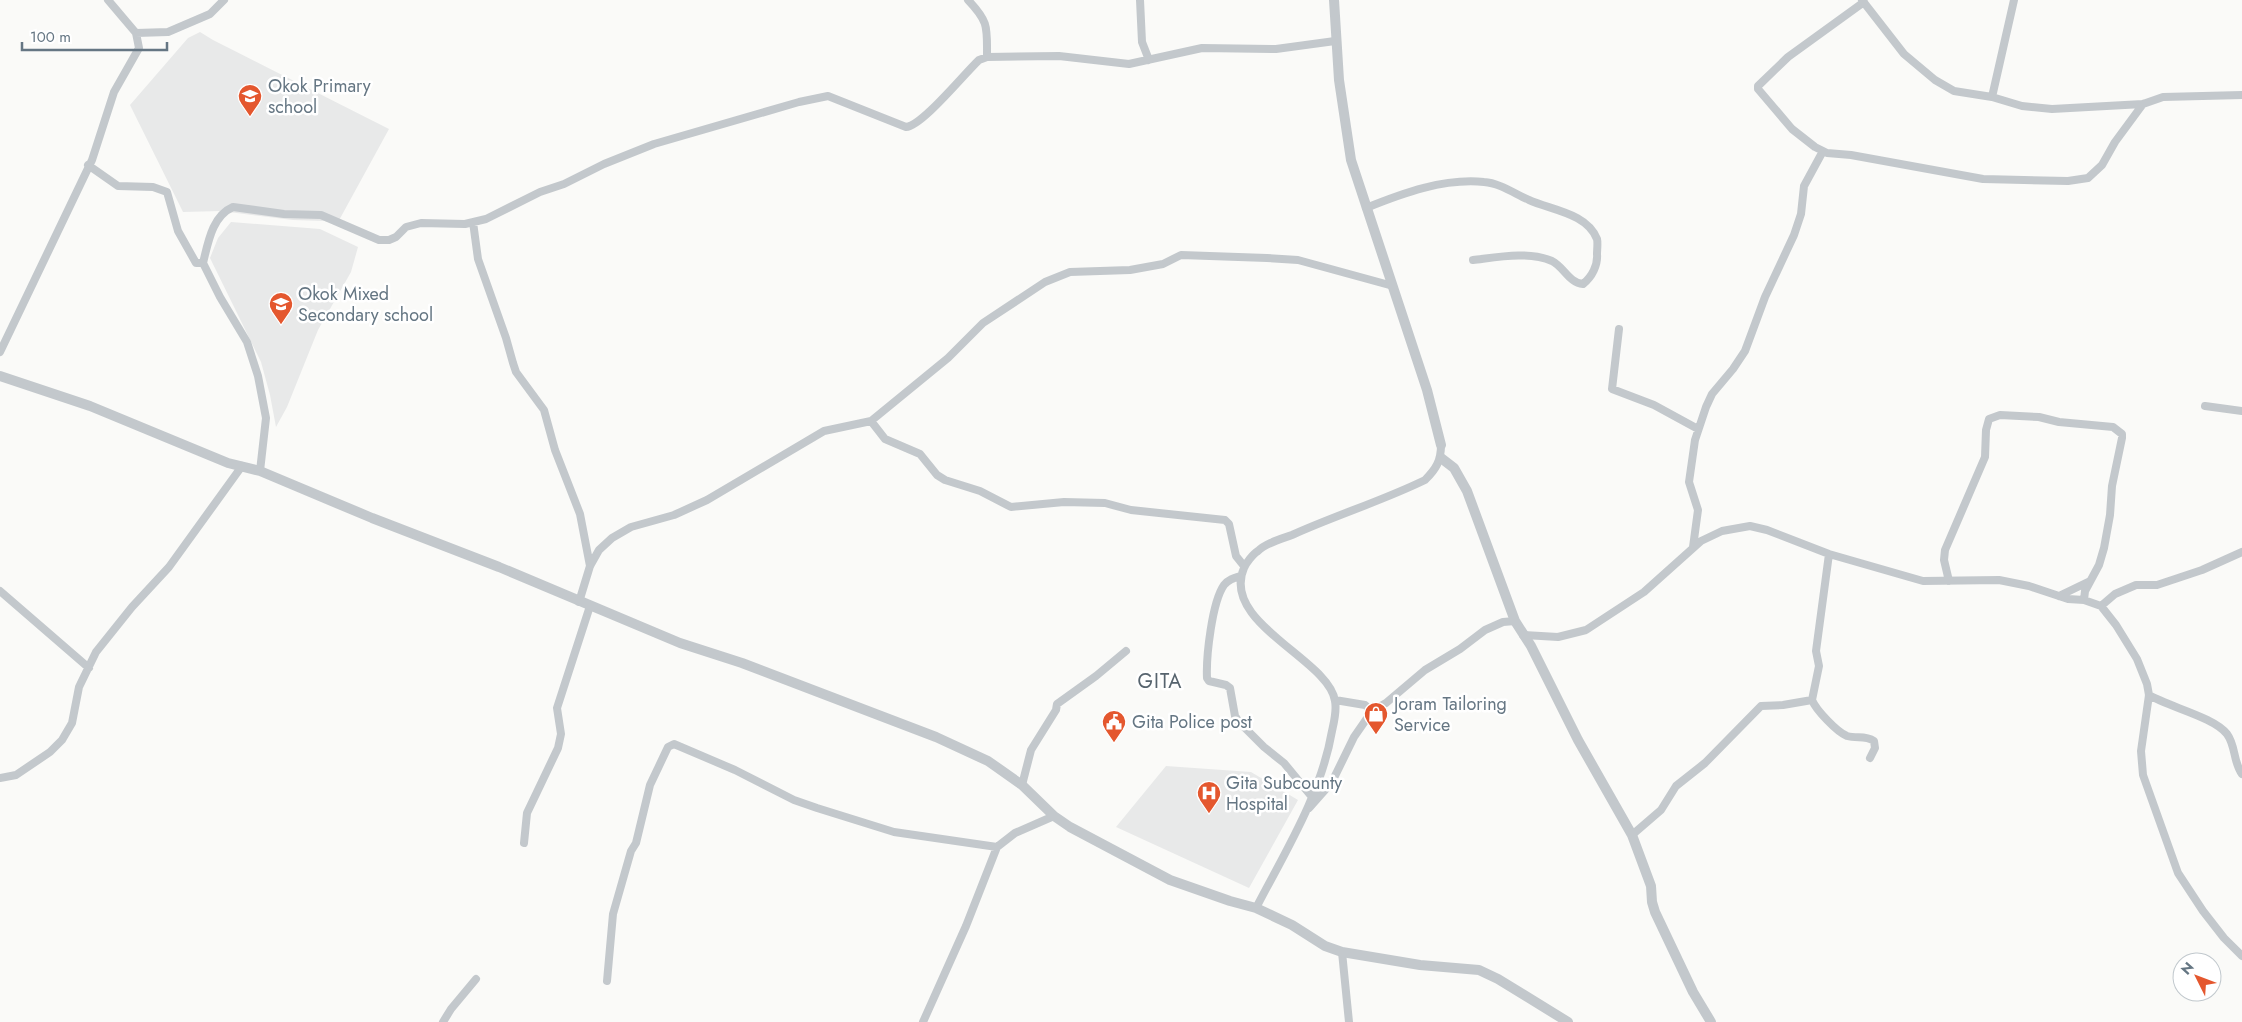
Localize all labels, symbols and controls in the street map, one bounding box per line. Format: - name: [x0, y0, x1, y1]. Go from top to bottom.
- scale bar: [22, 20, 168, 52]
- text: 100 m: [30, 26, 71, 48]
- place label: Okok Primary school: [268, 73, 371, 120]
- school or university icon: Okok Primary school: [237, 83, 263, 117]
- place label: Okok Mixed Secondary school: [298, 281, 433, 328]
- school or university icon: Okok Mixed Secondary school: [268, 291, 294, 325]
- district label: GITA: [1138, 667, 1182, 696]
- place label: Joram Tailoring Service: [1392, 691, 1507, 738]
- shop icon: Joram Tailoring Service: [1363, 701, 1389, 735]
- public building icon: Gita Police post: [1101, 709, 1127, 743]
- place label: Gita Police post: [1132, 709, 1253, 735]
- place label: Gita Subcounty Hospital: [1226, 770, 1342, 817]
- hospital icon: Gita Subcounty Hospital: [1196, 780, 1222, 814]
- north arrow: [2172, 952, 2222, 1002]
- text: N: [2176, 957, 2198, 979]

